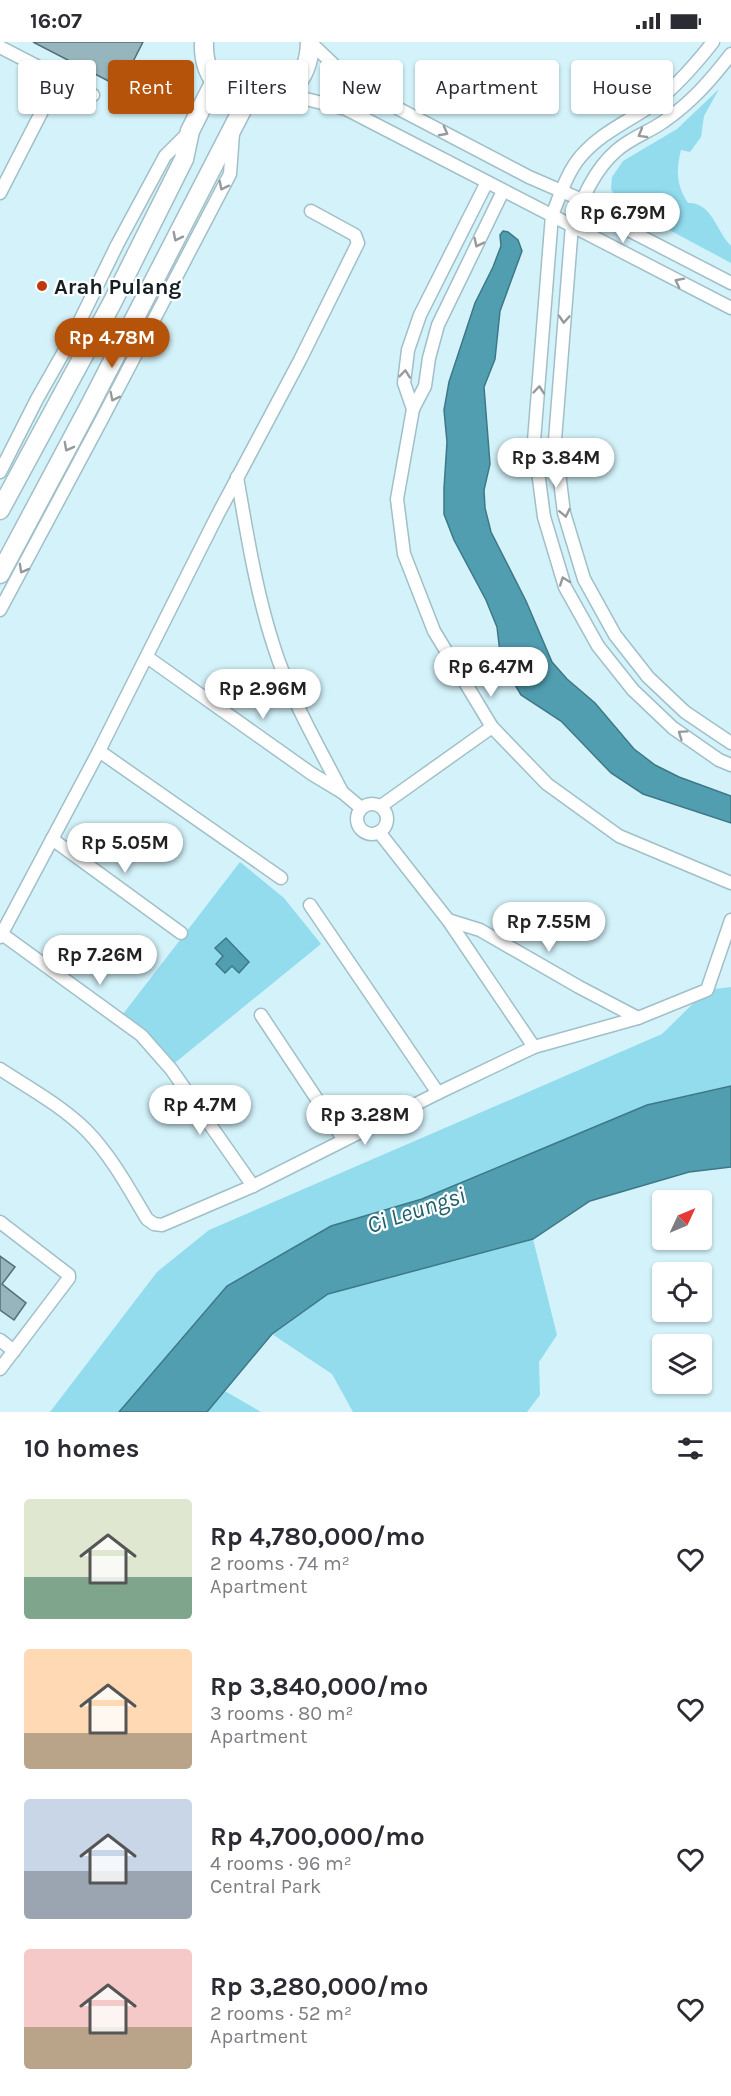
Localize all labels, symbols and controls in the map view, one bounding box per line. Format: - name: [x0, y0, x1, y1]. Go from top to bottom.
- text: 16:07: [30, 8, 82, 34]
- chip: Buy: [18, 60, 96, 114]
- chip: Rent: [108, 60, 194, 114]
- chip: Filters: [206, 60, 308, 114]
- chip: New: [320, 60, 403, 114]
- chip: Apartment: [415, 60, 559, 114]
- chip: House: [571, 60, 673, 114]
- one-way arrow: [438, 125, 449, 137]
- one-way arrow: [638, 127, 648, 139]
- one-way arrow: [219, 180, 230, 190]
- pin: Rp 6.79M: [561, 193, 685, 244]
- text: Rp 6.79M: [580, 201, 666, 224]
- one-way arrow: [173, 231, 185, 242]
- one-way arrow: [474, 237, 485, 248]
- place label: Arah Pulang: [54, 274, 181, 300]
- one-way arrow: [674, 277, 685, 289]
- marker: Arah Pulang: [35, 279, 49, 293]
- one-way arrow: [558, 315, 571, 324]
- pin: Rp 4.78M: [50, 318, 174, 369]
- text: Rp 4.78M: [69, 326, 155, 349]
- one-way arrow: [398, 370, 411, 379]
- one-way arrow: [532, 386, 545, 395]
- one-way arrow: [110, 390, 121, 401]
- pin: Rp 3.84M: [494, 438, 618, 489]
- one-way arrow: [64, 441, 75, 452]
- text: Rp 3.84M: [511, 446, 601, 469]
- one-way arrow: [558, 508, 571, 518]
- one-way arrow: [19, 562, 30, 573]
- one-way arrow: [559, 577, 572, 587]
- pin: Rp 6.47M: [429, 647, 553, 698]
- text: Rp 6.47M: [448, 655, 534, 678]
- pin: Rp 2.96M: [201, 669, 325, 720]
- text: Rp 2.96M: [219, 677, 307, 700]
- one-way arrow: [677, 730, 688, 741]
- pin: Rp 5.05M: [63, 823, 187, 874]
- text: Rp 5.05M: [81, 831, 169, 854]
- pin: Rp 7.55M: [487, 902, 611, 953]
- text: Rp 7.55M: [506, 910, 592, 933]
- pin: Rp 7.26M: [38, 935, 162, 986]
- text: Rp 7.26M: [57, 943, 143, 966]
- pin: Rp 4.7M: [145, 1085, 255, 1136]
- text: Rp 4.7M: [163, 1093, 237, 1116]
- pin: Rp 3.28M: [303, 1095, 427, 1146]
- text: Rp 3.28M: [320, 1103, 410, 1126]
- water label: Ci Leungsi: [363, 1181, 469, 1239]
- north arrow: [652, 1190, 712, 1250]
- map controls: [652, 1190, 712, 1394]
- button: locate: [652, 1262, 712, 1322]
- button: layers: [652, 1334, 712, 1394]
- icon: filters: [674, 1432, 707, 1465]
- text: 10 homes: [24, 1433, 139, 1464]
- text: Rp 4,780,000/mo: [210, 1521, 425, 1552]
- icon: home: [72, 1523, 144, 1595]
- icon: heart: [674, 1543, 707, 1576]
- text: 2 rooms · 74 m²: [210, 1552, 350, 1575]
- text: Apartment: [210, 1575, 308, 1598]
- text: Rp 3,840,000/mo: [210, 1671, 428, 1702]
- icon: home: [72, 1673, 144, 1745]
- icon: heart: [674, 1693, 707, 1726]
- text: 3 rooms · 80 m²: [210, 1702, 354, 1725]
- text: Apartment: [210, 1725, 308, 1748]
- text: Rp 4,700,000/mo: [210, 1821, 425, 1852]
- icon: home: [72, 1823, 144, 1895]
- icon: heart: [674, 1843, 707, 1876]
- text: 4 rooms · 96 m²: [210, 1852, 352, 1875]
- text: Central Park: [210, 1875, 321, 1898]
- text: Rp 3,280,000/mo: [210, 1971, 428, 2002]
- icon: home: [72, 1973, 144, 2045]
- icon: heart: [674, 1993, 707, 2026]
- text: 2 rooms · 52 m²: [210, 2002, 352, 2025]
- text: Apartment: [210, 2025, 308, 2048]

